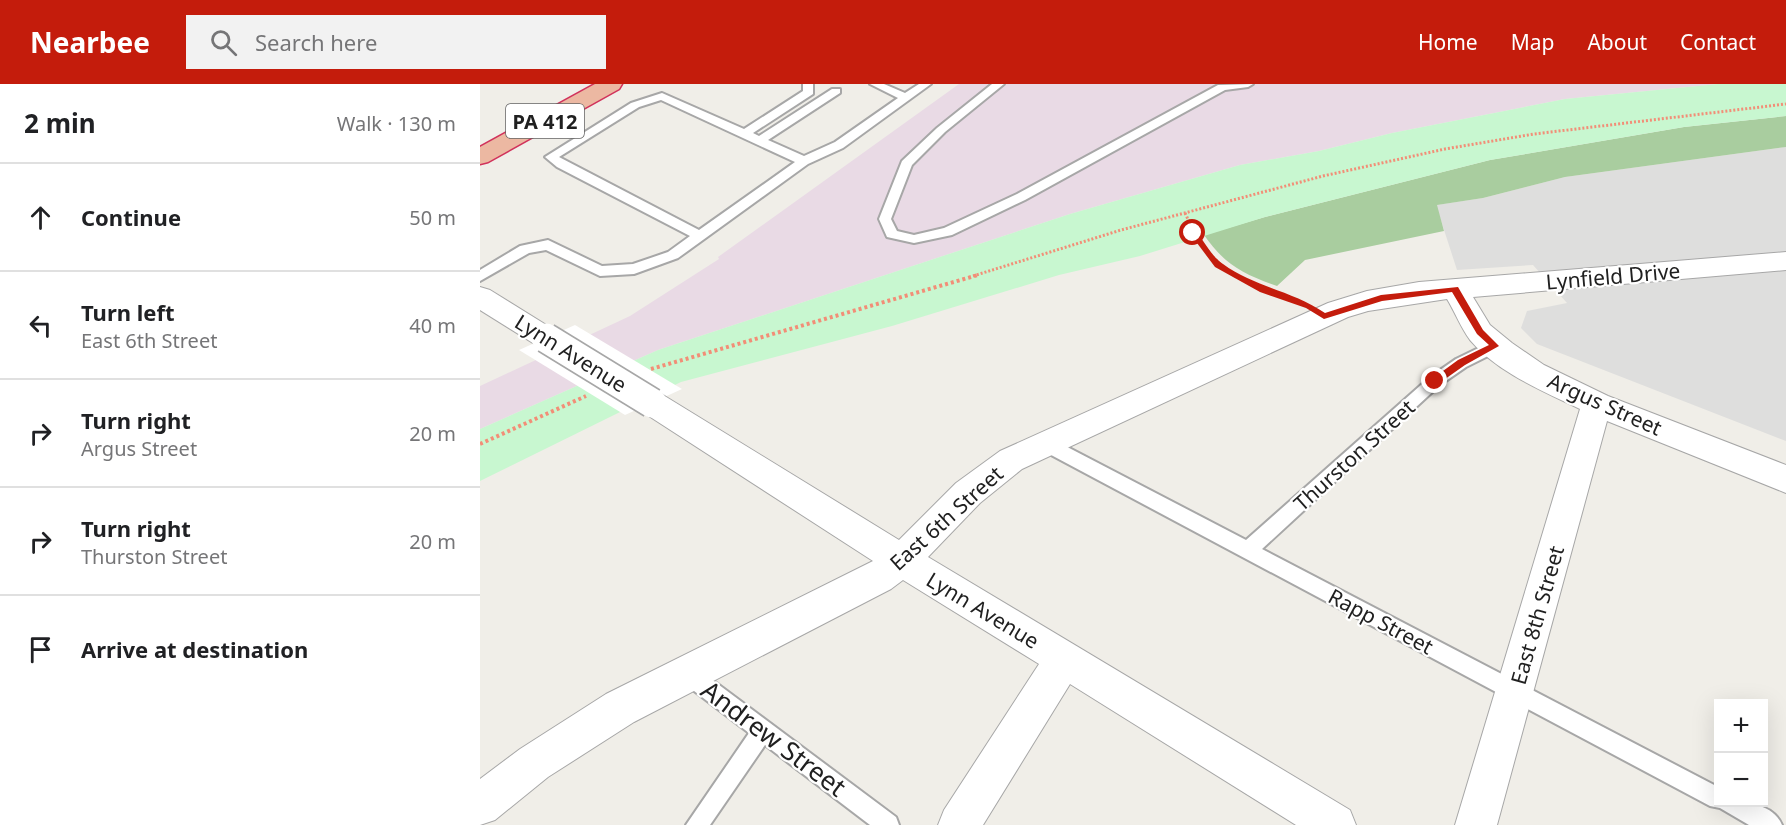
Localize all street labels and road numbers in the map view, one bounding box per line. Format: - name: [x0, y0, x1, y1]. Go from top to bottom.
- road number: PA 412: [506, 104, 584, 138]
- street label: Lynfield Drive: [1545, 256, 1681, 296]
- street label: Lynn Avenue: [510, 308, 632, 398]
- street label: Argus Street: [1544, 366, 1667, 442]
- street label: Thurston Street: [1288, 393, 1421, 517]
- street label: East 6th Street: [883, 459, 1009, 576]
- street label: East 8th Street: [1504, 542, 1570, 688]
- street label: Lynn Avenue: [921, 565, 1045, 655]
- street label: Rapp Street: [1324, 582, 1439, 660]
- street label: Andrew Street: [694, 672, 854, 804]

